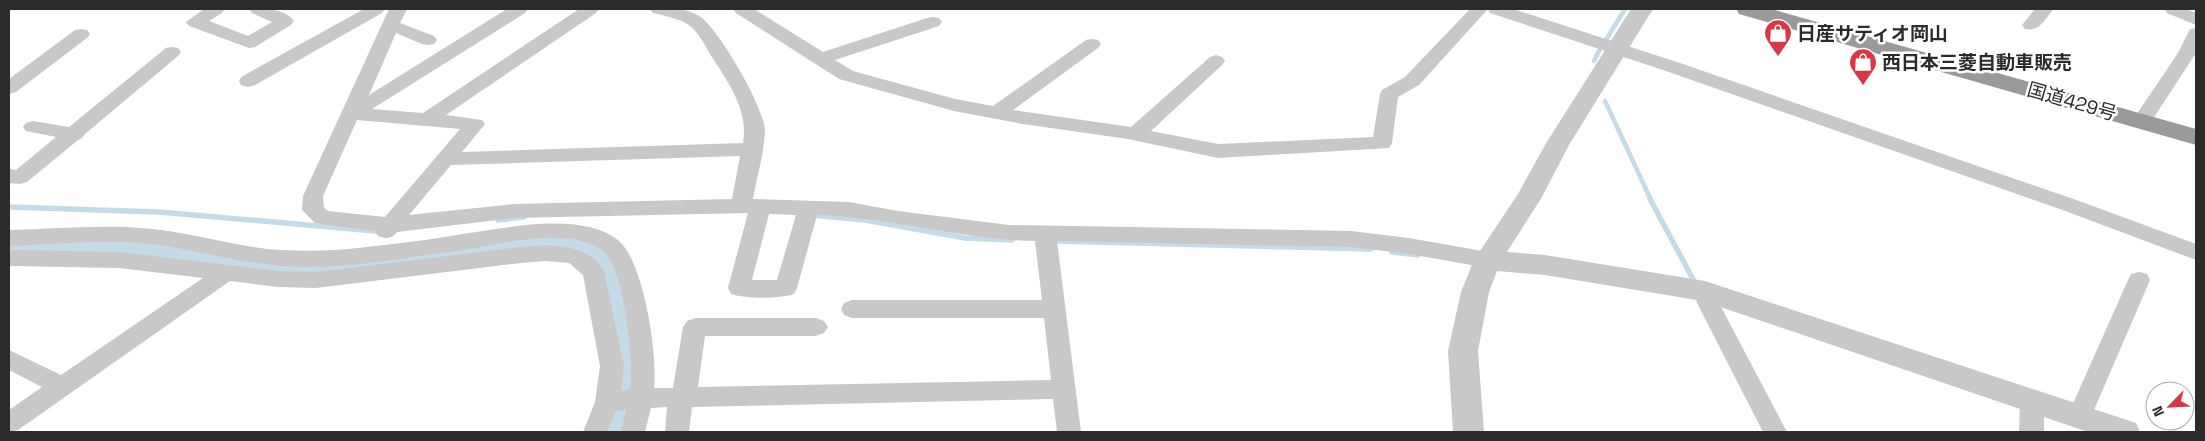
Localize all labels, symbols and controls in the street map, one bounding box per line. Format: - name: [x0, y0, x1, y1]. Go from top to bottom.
- shop icon: 日産サティオ岡山: [1763, 18, 1793, 57]
- place label: 日産サティオ岡山: [1797, 21, 1948, 46]
- shop icon: 西日本三菱自動車販売: [1848, 47, 1878, 86]
- place label: 西日本三菱自動車販売: [1882, 50, 2072, 75]
- street label: 国道429号: [2024, 77, 2119, 126]
- north arrow: [2145, 381, 2195, 431]
- text: N: [2148, 403, 2168, 419]

